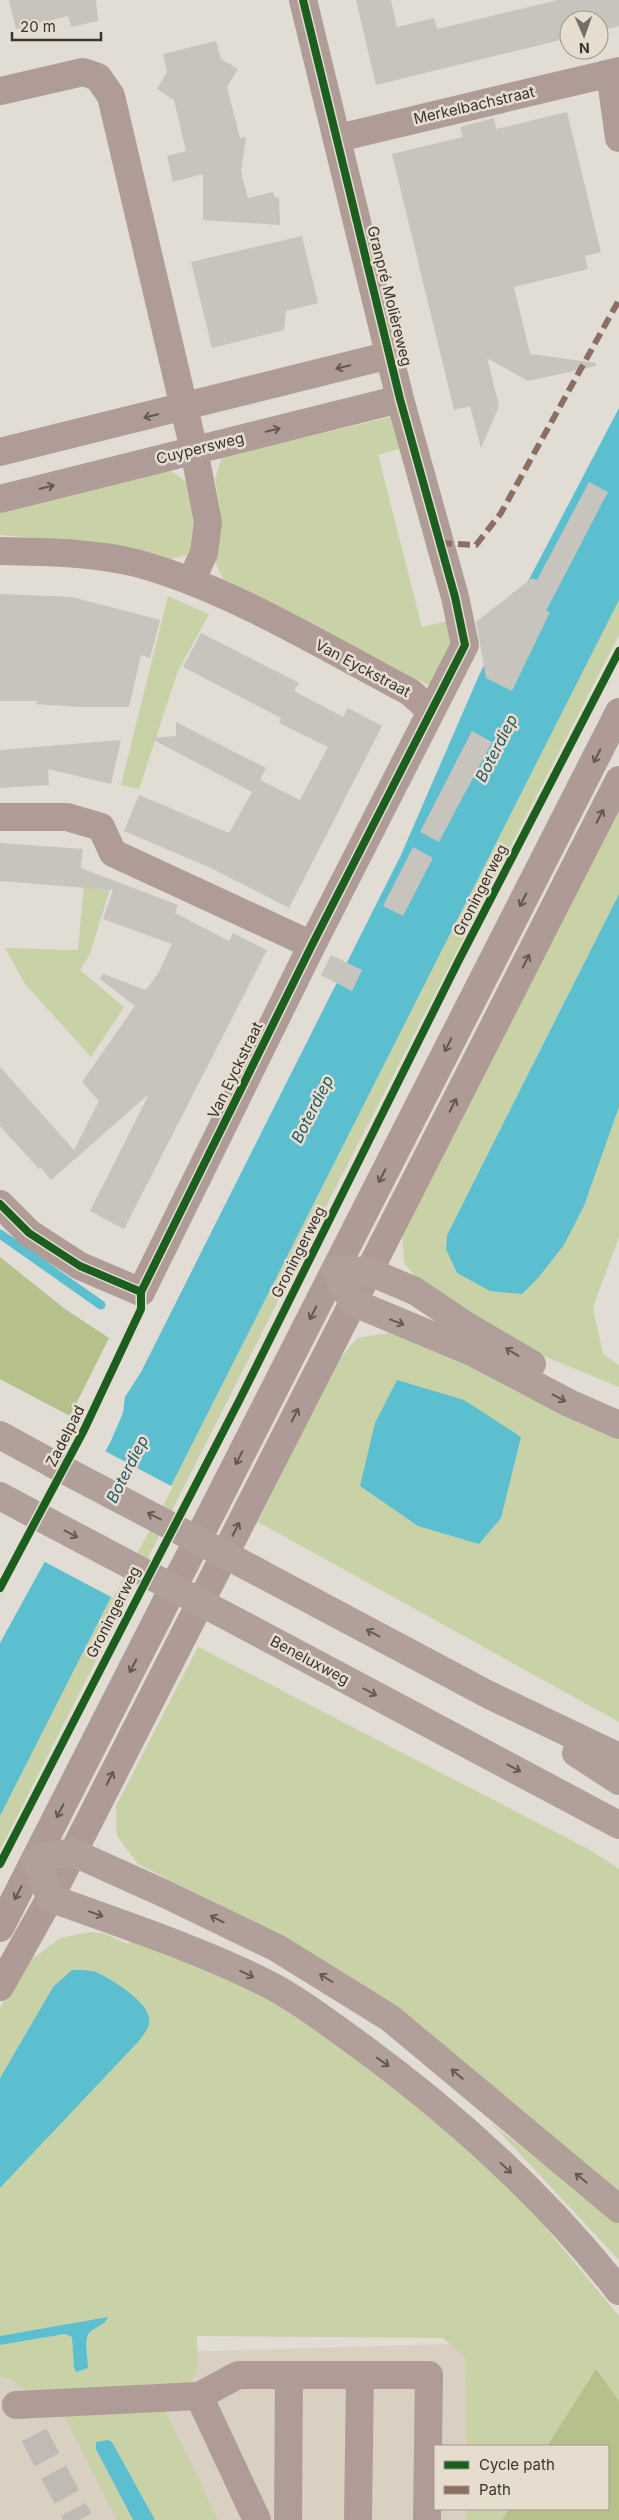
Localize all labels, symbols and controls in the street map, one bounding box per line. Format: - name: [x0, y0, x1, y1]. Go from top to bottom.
- scale bar: [12, 10, 101, 42]
- north arrow: [559, 10, 609, 60]
- text: 20 m: [20, 17, 56, 36]
- text: N: [579, 40, 590, 57]
- street label: Merkelbachstraat: [412, 82, 537, 128]
- street label: Granpré Molièreweg: [363, 224, 417, 368]
- one-way arrow: [335, 363, 351, 372]
- one-way arrow: [144, 412, 160, 421]
- one-way arrow: [264, 425, 280, 434]
- street label: Cuypersweg: [154, 428, 246, 468]
- one-way arrow: [39, 482, 55, 491]
- street label: Van Eyckstraat: [312, 635, 414, 701]
- water label: Boterdiep: [471, 711, 522, 785]
- one-way arrow: [592, 748, 602, 763]
- one-way arrow: [596, 809, 605, 824]
- street label: Groningerweg: [449, 841, 511, 939]
- one-way arrow: [518, 892, 527, 907]
- one-way arrow: [522, 954, 531, 969]
- street label: Van Eyckstraat: [203, 1018, 267, 1121]
- one-way arrow: [443, 1037, 453, 1052]
- water label: Boterdiep: [287, 1072, 338, 1146]
- one-way arrow: [448, 1098, 458, 1113]
- one-way arrow: [377, 1168, 387, 1183]
- street label: Groningerweg: [267, 1203, 329, 1301]
- one-way arrow: [308, 1305, 317, 1320]
- one-way arrow: [389, 1318, 404, 1327]
- one-way arrow: [506, 1347, 520, 1357]
- one-way arrow: [552, 1393, 567, 1403]
- street label: Zadelpad: [41, 1402, 89, 1470]
- one-way arrow: [290, 1407, 300, 1422]
- water label: Boterdiep: [102, 1432, 153, 1506]
- one-way arrow: [234, 1450, 243, 1465]
- one-way arrow: [146, 1511, 161, 1521]
- one-way arrow: [232, 1522, 241, 1537]
- one-way arrow: [63, 1530, 78, 1539]
- street label: Groningerweg: [82, 1563, 144, 1661]
- one-way arrow: [366, 1628, 381, 1638]
- street label: Beneluxweg: [267, 1631, 353, 1689]
- one-way arrow: [128, 1658, 137, 1673]
- one-way arrow: [363, 1687, 378, 1697]
- one-way arrow: [506, 1764, 521, 1774]
- one-way arrow: [105, 1770, 115, 1785]
- one-way arrow: [55, 1803, 64, 1818]
- one-way arrow: [13, 1886, 23, 1901]
- one-way arrow: [87, 1910, 103, 1919]
- one-way arrow: [210, 1914, 225, 1923]
- one-way arrow: [239, 1970, 254, 1979]
- one-way arrow: [319, 1973, 333, 1983]
- one-way arrow: [375, 2057, 389, 2068]
- one-way arrow: [450, 2068, 463, 2079]
- one-way arrow: [500, 2162, 513, 2174]
- one-way arrow: [575, 2172, 588, 2183]
- legend: [434, 2445, 609, 2510]
- text: Cycle path: [479, 2455, 555, 2474]
- text: Path: [479, 2480, 511, 2499]

